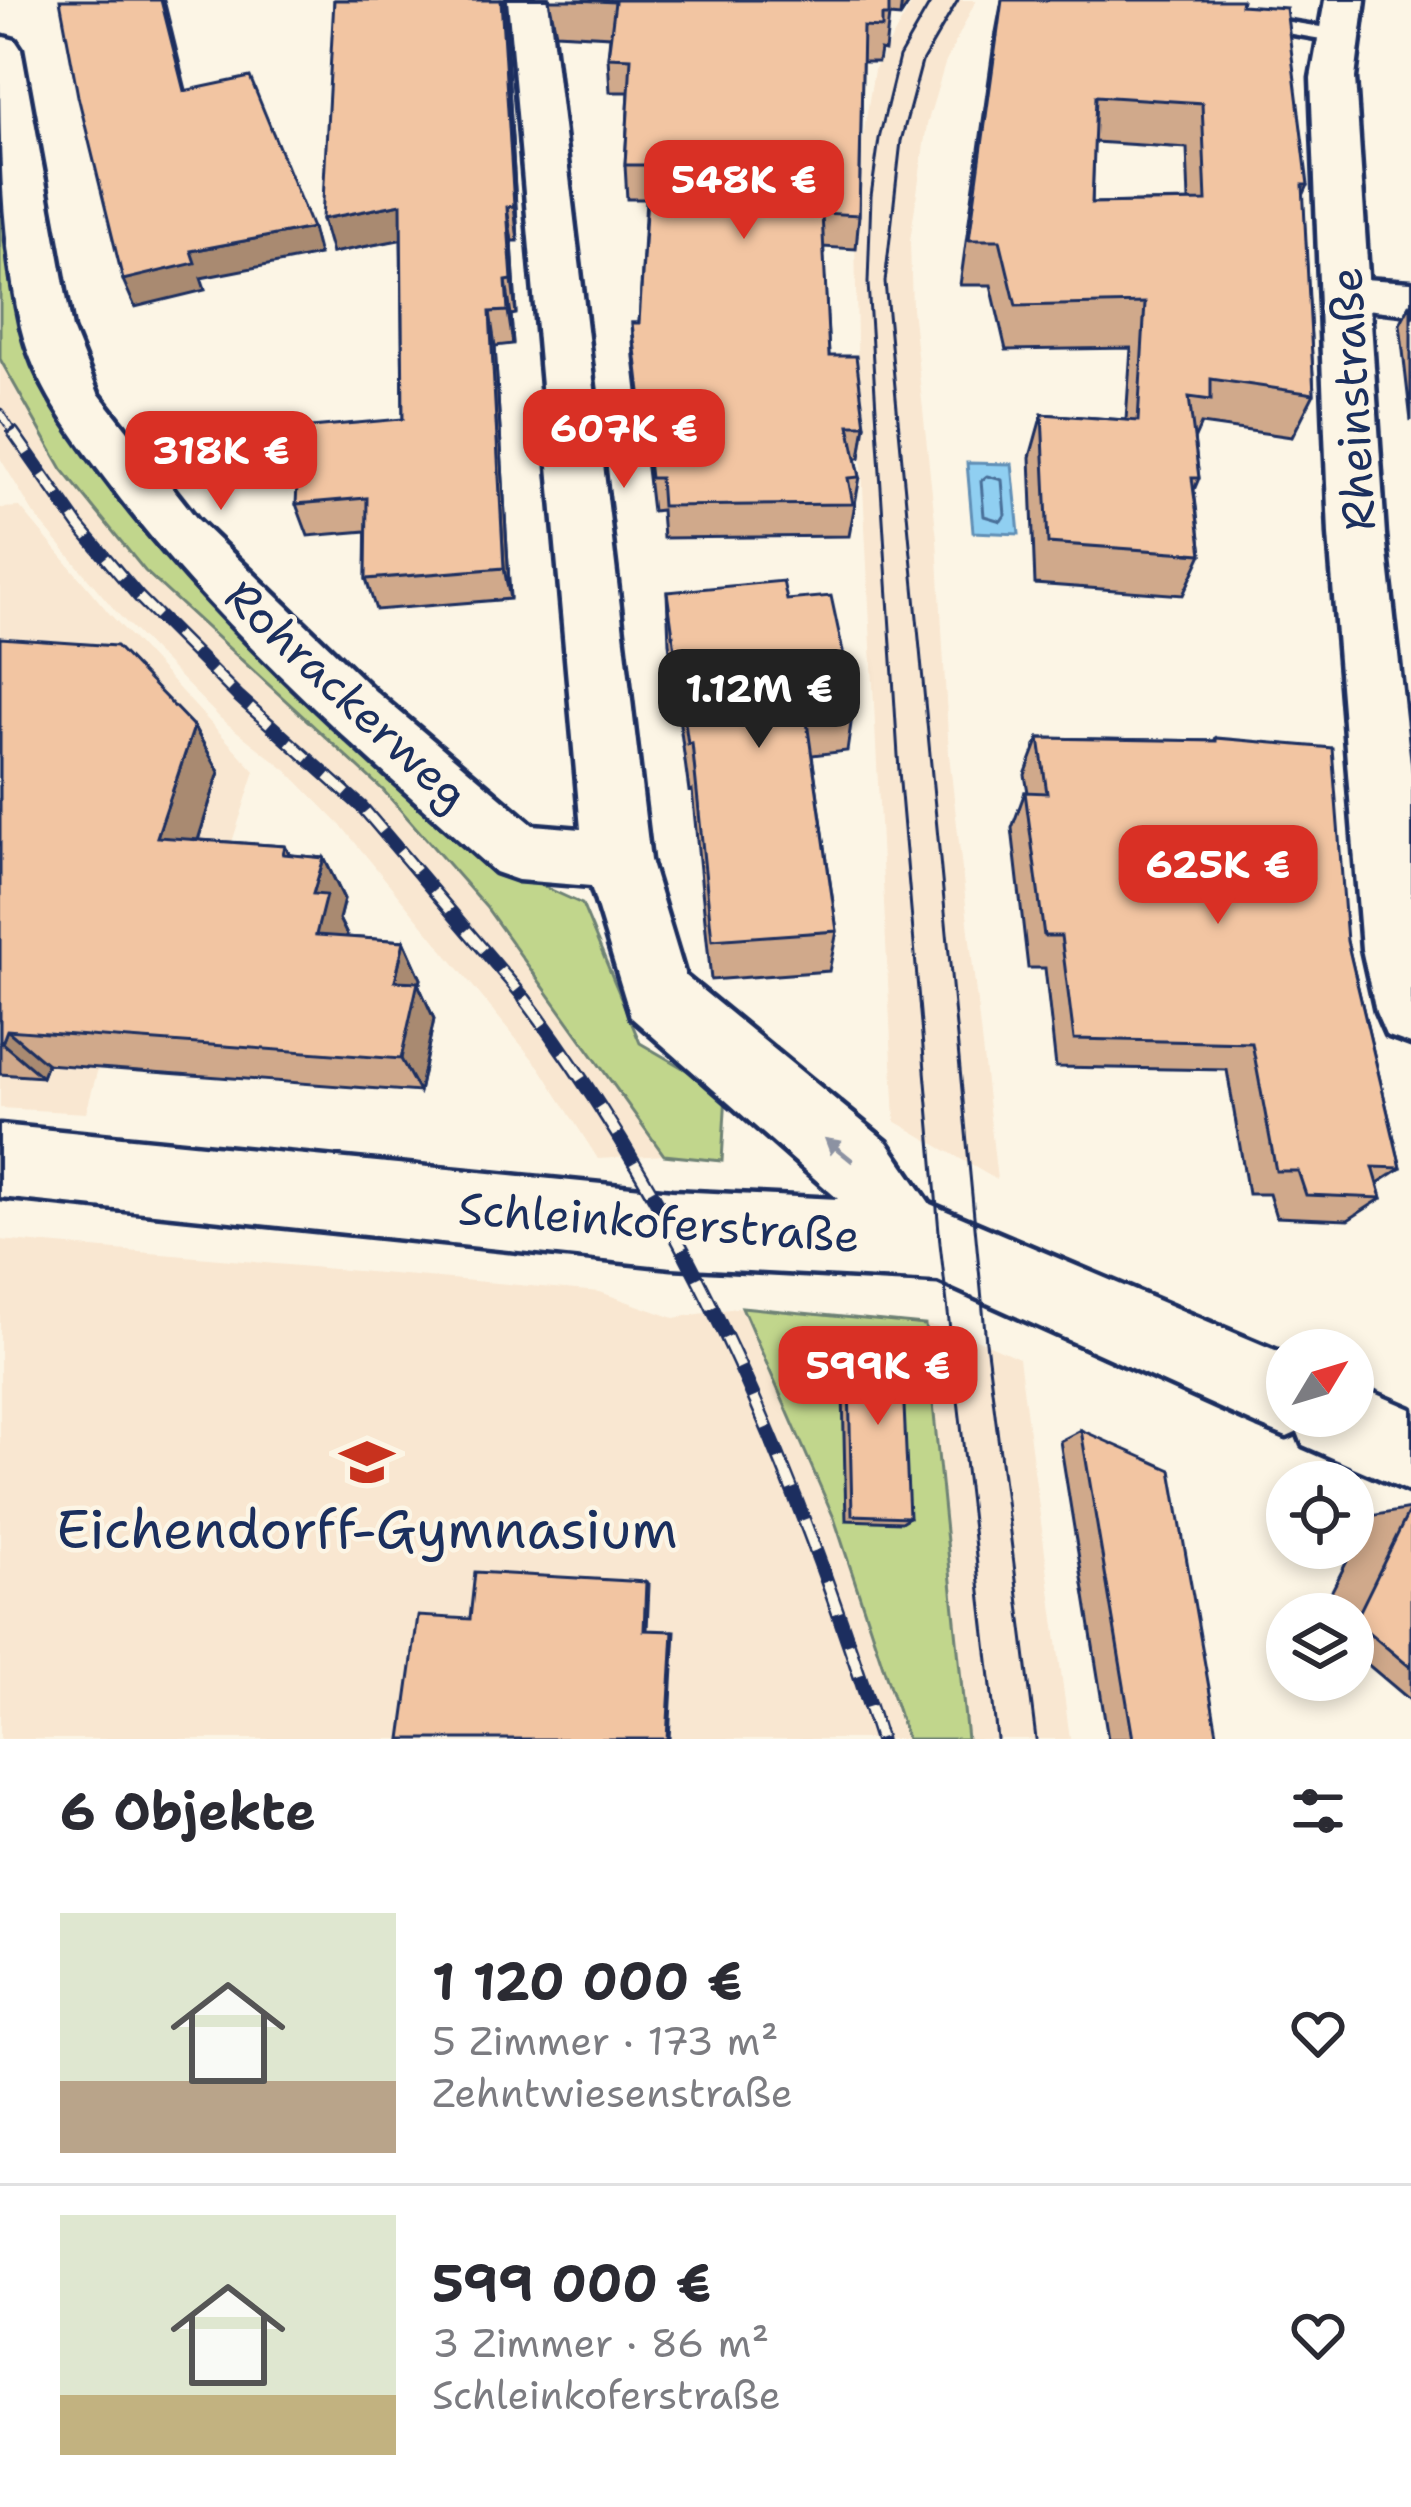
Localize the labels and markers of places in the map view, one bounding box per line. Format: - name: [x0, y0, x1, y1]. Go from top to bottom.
- pin: 548K €: [646, 140, 842, 242]
- pin: 607K €: [526, 389, 722, 491]
- pin: 318K €: [123, 411, 319, 513]
- pin: 1.12M €: [648, 649, 870, 751]
- pin: 625K €: [1120, 825, 1316, 927]
- pin: 599K €: [780, 1326, 976, 1428]
- school or university icon: Eichendorff-Gymnasium: [338, 1433, 396, 1491]
- place label: Eichendorff-Gymnasium: [56, 1493, 678, 1565]

